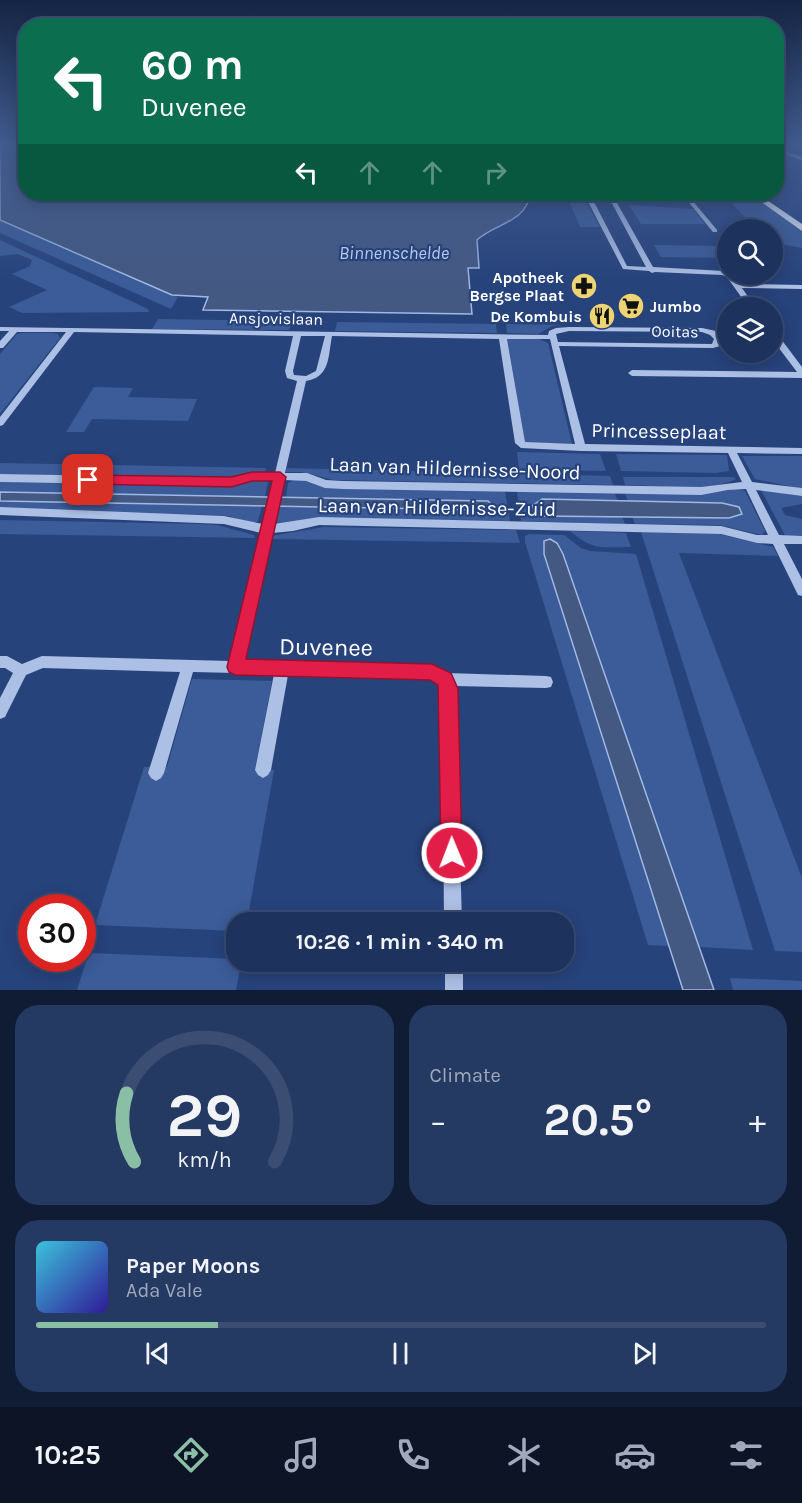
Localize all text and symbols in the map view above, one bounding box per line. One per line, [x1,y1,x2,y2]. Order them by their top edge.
text: 60 m [141,40,244,90]
icon: left [42,42,120,120]
text: Duvenee [141,91,247,123]
icon: left [290,156,323,189]
icon: ahead [353,156,386,189]
icon: ahead [416,156,449,189]
icon: right [479,156,512,189]
map controls [717,219,783,363]
button: search [717,219,783,285]
water label: Binnenschelde [339,242,449,264]
place label: Apotheek Bergse Plaat [470,268,565,305]
pharmacy icon: Apotheek Bergse Plaat [569,271,599,301]
supermarket icon: Jumbo [616,291,646,321]
place label: Jumbo [650,297,701,316]
button: layers [717,297,783,363]
restaurant icon: De Kombuis [587,301,617,331]
place label: De Kombuis [490,307,582,326]
street label: Ansjovislaan [229,308,323,329]
street label: Ooitas [651,322,699,341]
street label: Princesseplaat [591,419,727,444]
street label: Laan van Hildernisse-Noord [329,453,581,484]
pin [62,454,113,505]
icon: arrive [71,463,104,496]
street label: Laan van Hildernisse-Zuid [318,494,556,521]
street label: Duvenee [279,632,373,662]
position arrow [420,821,484,885]
speed limit sign: 30 [18,894,96,972]
text: 10:26 · 1 min · 340 m [296,929,504,955]
text: Climate [430,1064,501,1087]
text: 29 [166,1079,242,1152]
text: 20.5° [543,1094,652,1146]
text: − [430,1102,447,1140]
text: + [749,1102,766,1140]
text: km/h [177,1147,231,1172]
text: Paper Moons [126,1253,260,1279]
text: Ada Vale [126,1279,203,1302]
icon: previous [141,1337,174,1370]
icon: pause [384,1337,417,1370]
icon: next [628,1337,661,1370]
icon: directions [170,1434,212,1476]
icon: music [281,1434,323,1476]
icon: phone [392,1434,434,1476]
icon: climate [503,1434,545,1476]
icon: car [614,1434,656,1476]
icon: filters [725,1434,767,1476]
text: 10:25 [35,1439,101,1471]

